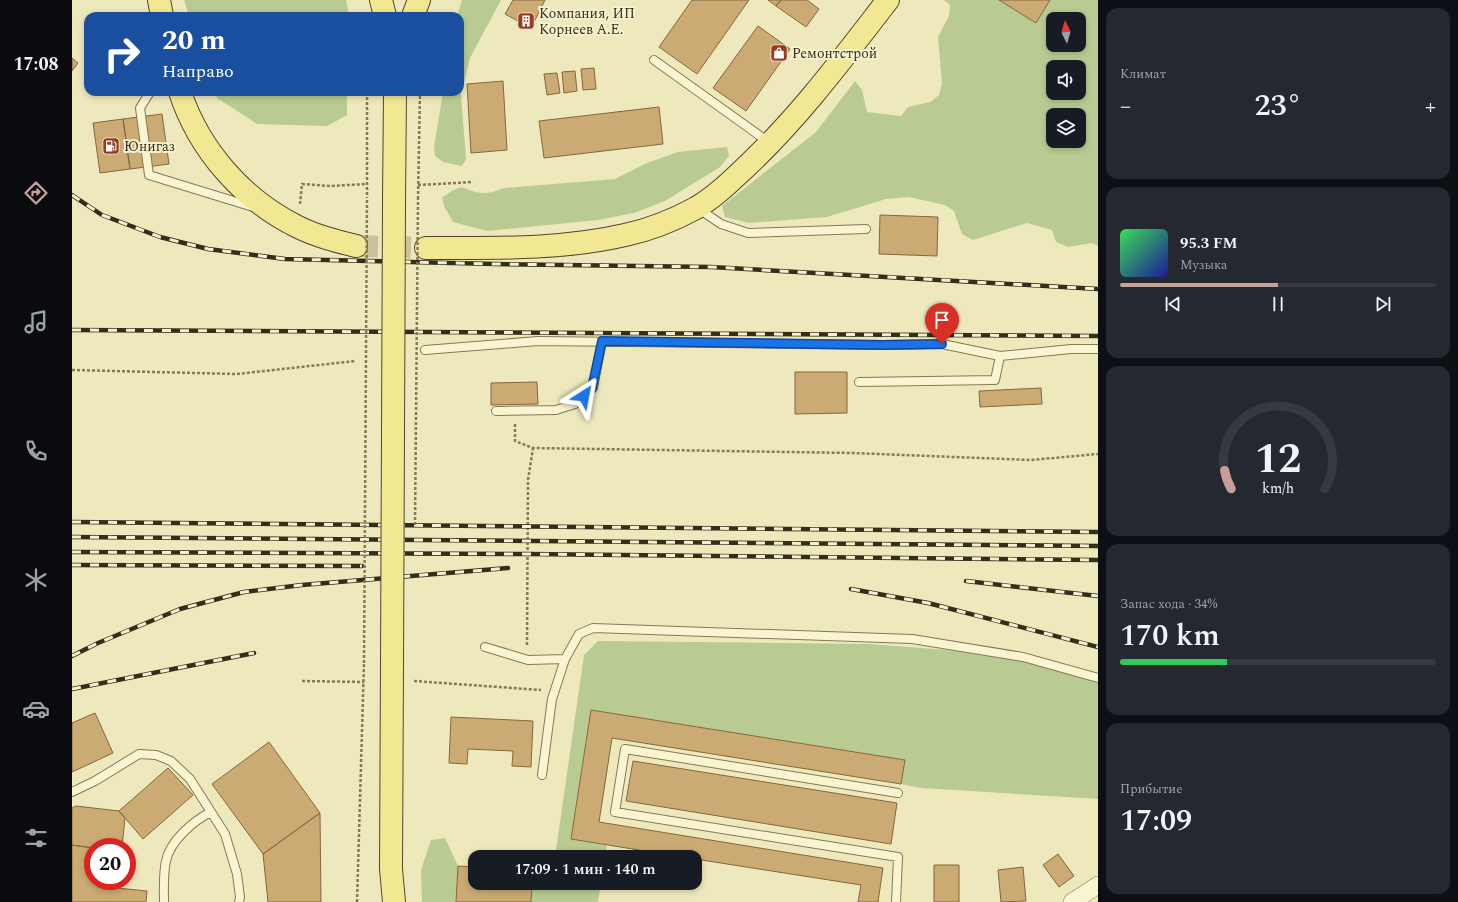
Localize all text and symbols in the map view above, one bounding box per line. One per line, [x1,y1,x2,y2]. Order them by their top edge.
place label: Компания, ИП Корнеев А.Е. [539,3,635,40]
building icon: Компания, ИП Корнеев А.Е. [516,11,536,31]
north arrow [1046,12,1086,52]
map controls [1046,12,1086,148]
text: 20 m [162,19,226,62]
icon: right [96,28,148,80]
shop icon: Ремонтстрой [769,43,789,63]
place label: Ремонтстрой [792,43,877,64]
text: 17:08 [13,51,59,78]
text: Направо [162,58,234,85]
button: sound [1046,60,1086,100]
text: Климат [1120,64,1166,84]
text: 23° [1254,83,1302,129]
text: − [1120,90,1131,123]
text: + [1425,90,1436,123]
button: layers [1046,108,1086,148]
fuel station icon: Юнигаз [101,136,121,156]
place label: Юнигаз [124,136,175,157]
icon: directions [22,179,50,207]
text: 95.3 FM [1180,232,1237,255]
text: Музыка [1180,255,1227,275]
icon: previous [1162,293,1184,315]
icon: pause [1267,293,1289,315]
icon: next [1372,293,1394,315]
pin [925,303,959,344]
icon: music [22,308,50,336]
icon: arrive [931,309,953,331]
position arrow [563,375,605,417]
text: 12 [1255,428,1301,491]
icon: phone [22,437,50,465]
text: km/h [1262,478,1294,500]
icon: climate [22,566,50,594]
text: Запас хода · 34% [1120,594,1217,614]
text: 170 km [1120,613,1220,659]
icon: car [22,695,50,723]
text: Прибытие [1120,779,1182,799]
text: 17:09 [1120,798,1192,844]
icon: filters [22,824,50,852]
speed limit sign: 20 [84,838,136,890]
text: 17:09 · 1 мин · 140 m [515,858,655,881]

